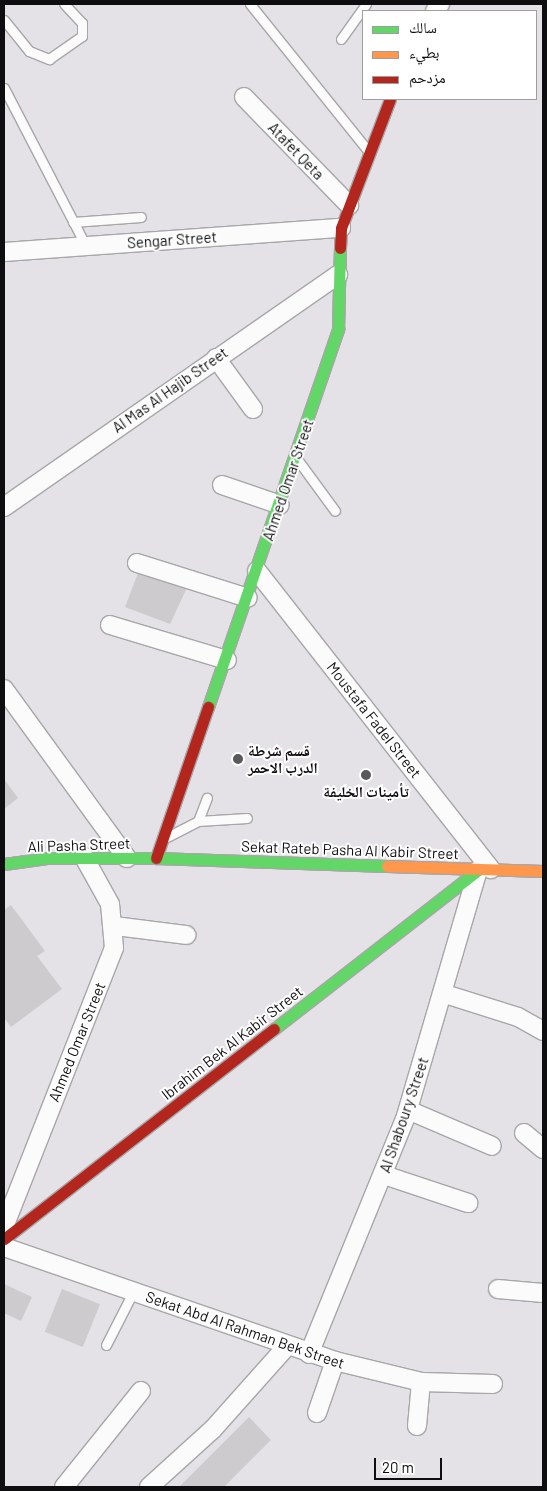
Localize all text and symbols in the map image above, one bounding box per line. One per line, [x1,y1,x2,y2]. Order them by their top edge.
legend [362,10,537,100]
text: سالك [409,18,437,36]
text: بطيء [409,43,439,61]
text: مزدحم [409,68,446,86]
street label: Atafet Qeta [264,119,328,183]
street label: Sengar Street [127,228,217,252]
street label: Al Mas Al Hajib Street [109,343,231,437]
street label: Ahmed Omar Street [259,417,317,543]
street label: Moustafa Fadel Street [323,658,425,782]
place label: قسم شرطة الدرب الاحمر [248,741,318,776]
marker: قسم شرطة الدرب الاحمر [232,753,244,765]
marker: تأمينات الخليفة [360,769,372,781]
place label: تأمينات الخليفة [323,783,409,801]
street label: Ali Pasha Street [27,834,131,856]
street label: Sekat Rateb Pasha Al Kabir Street [241,837,459,863]
street label: Ahmed Omar Street [45,980,109,1104]
street label: Ibrahim Bek Al Kabir Street [158,982,306,1104]
street label: Al Shaboury Street [376,1055,432,1175]
street label: Sekat Abd Al Rahman Bek Street [143,1287,347,1373]
scale bar [377,1448,444,1480]
text: 20 m [382,1458,414,1476]

